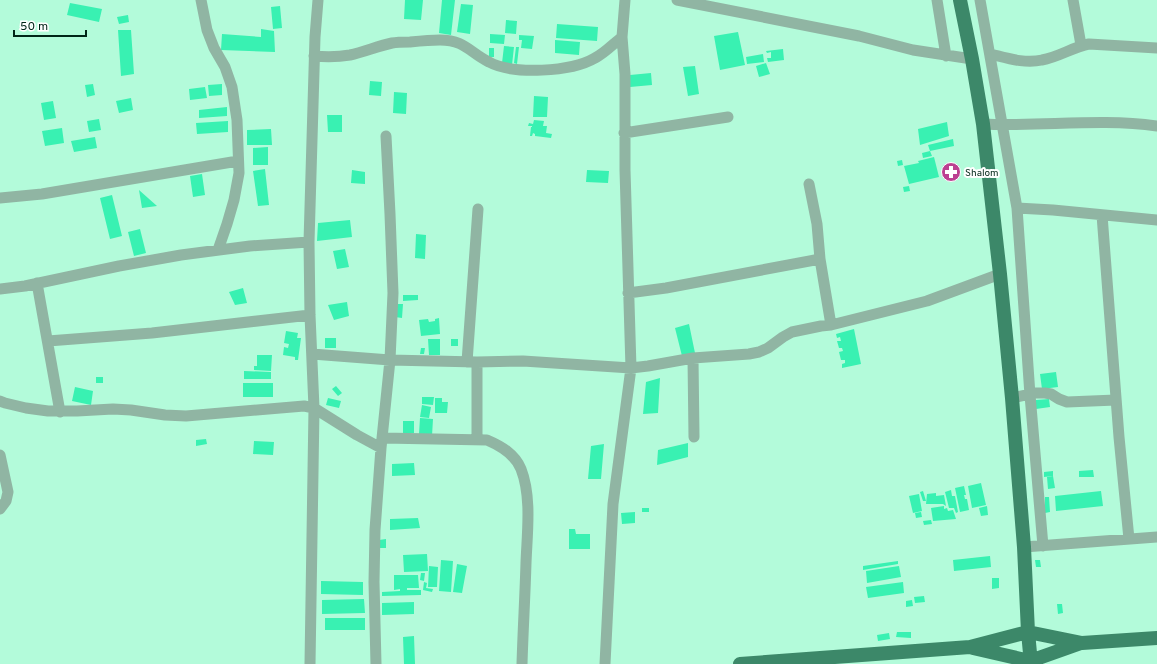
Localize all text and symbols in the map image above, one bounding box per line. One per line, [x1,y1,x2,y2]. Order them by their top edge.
scale bar [14,12,86,38]
text: 50 m [20,19,48,35]
pharmacy icon: Shalom [940,161,962,183]
place label: Shalom [965,167,999,180]

